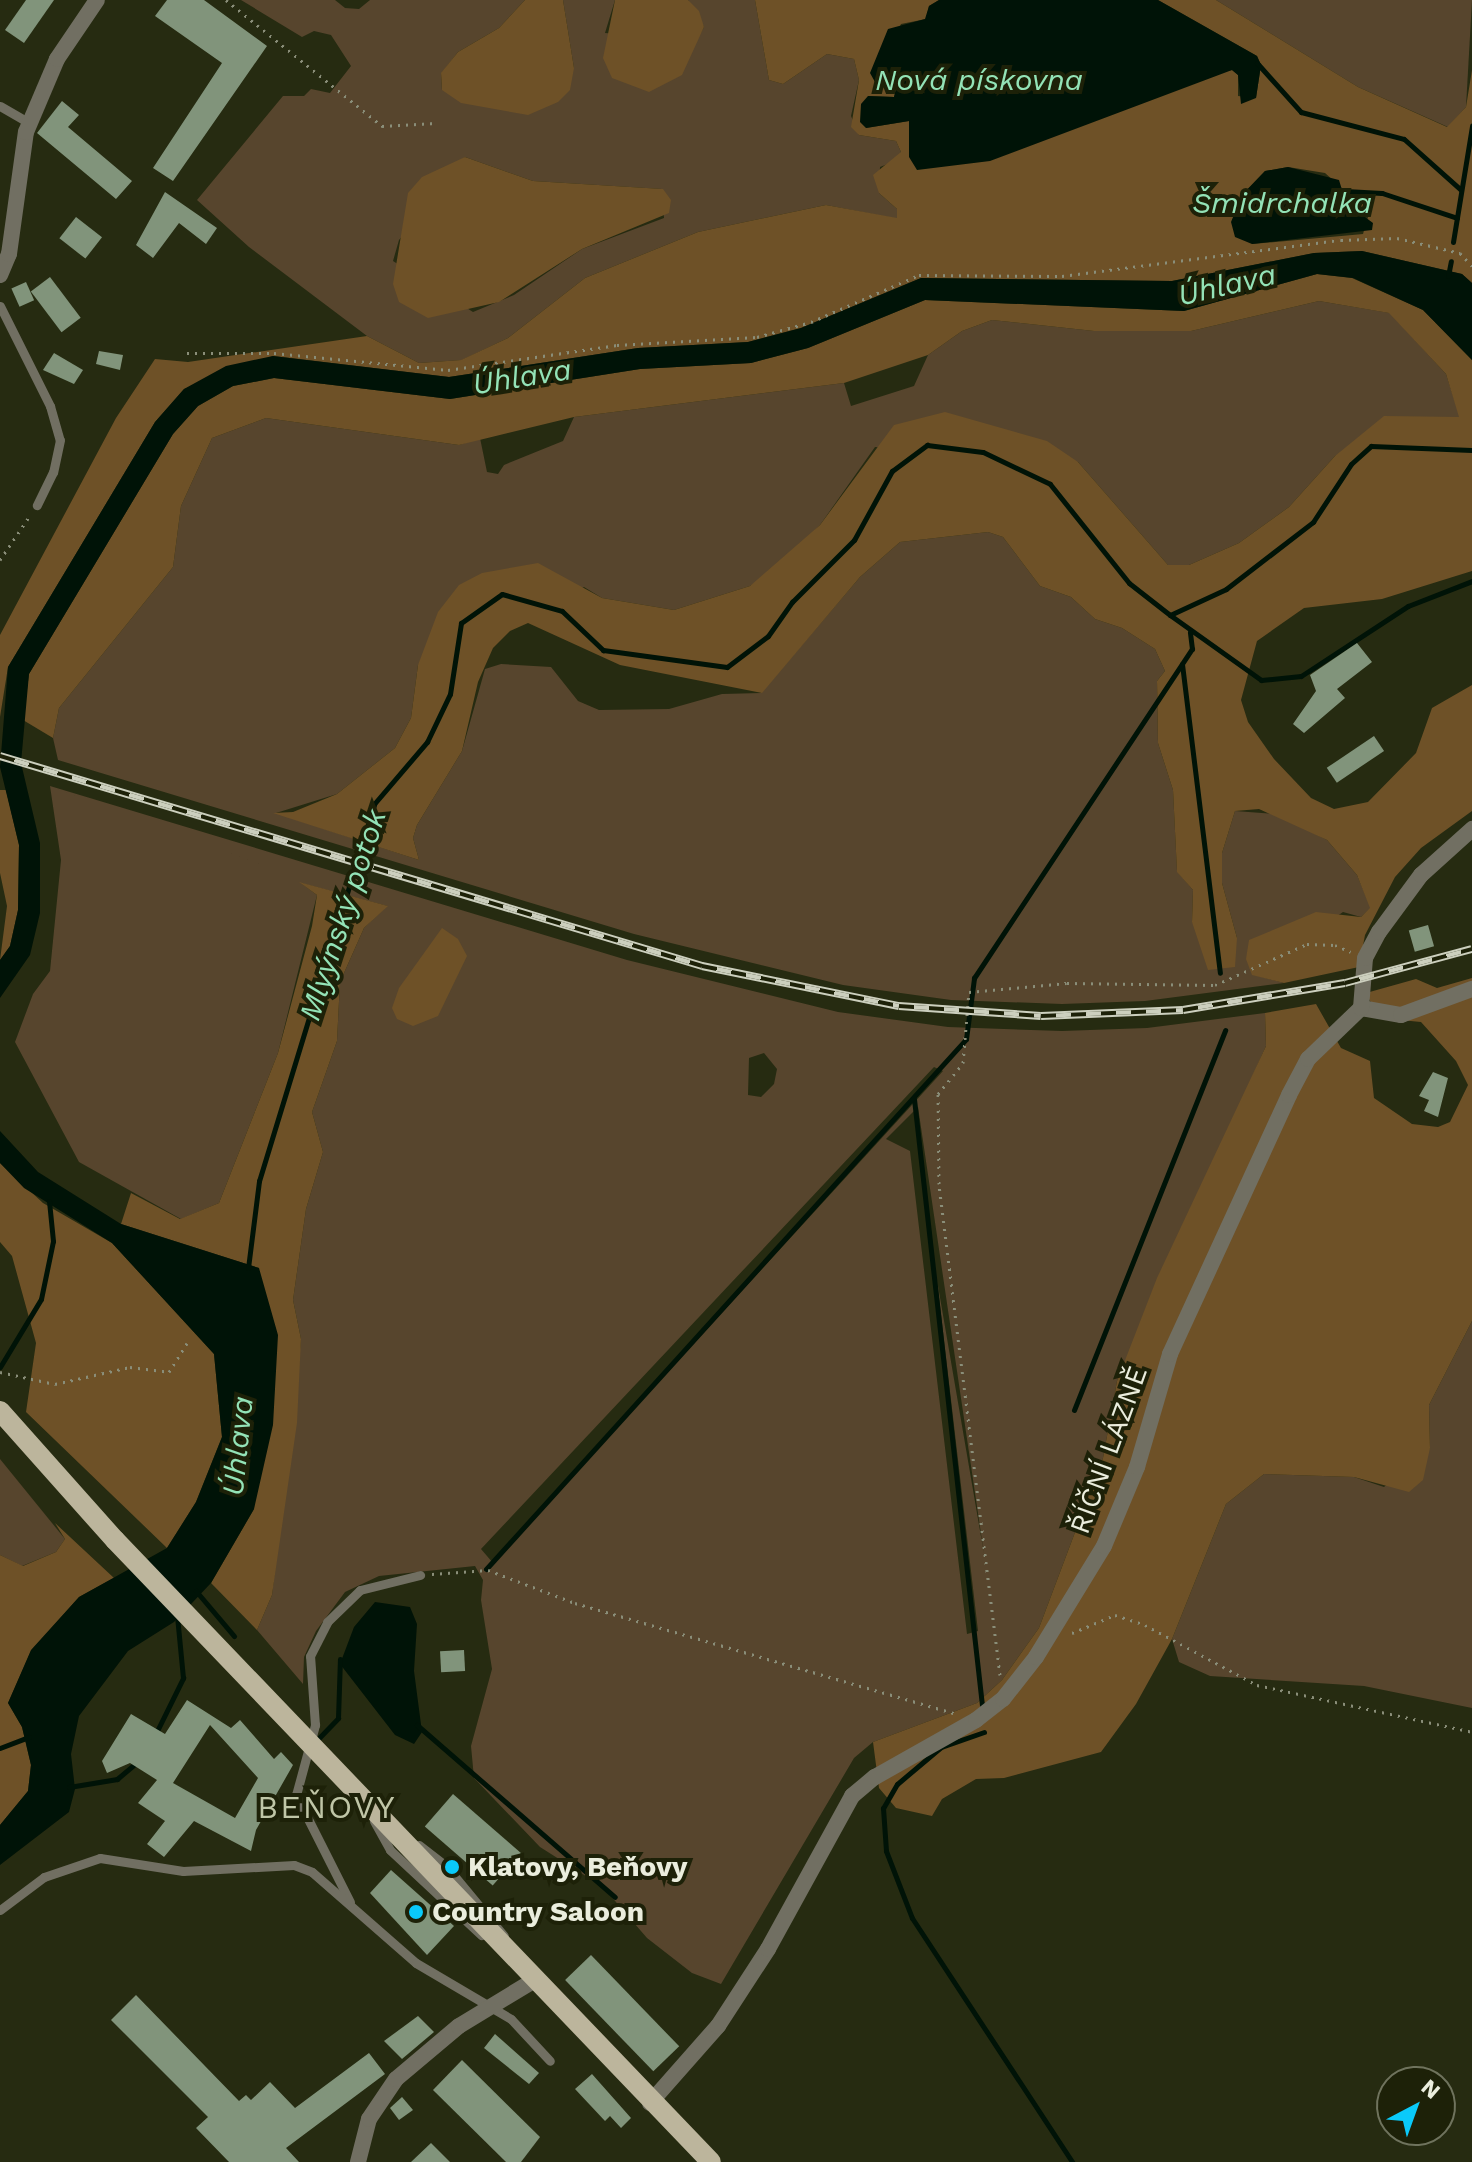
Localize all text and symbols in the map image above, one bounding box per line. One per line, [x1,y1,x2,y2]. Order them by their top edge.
water label: Nová pískovna [875,62,1083,98]
water label: Šmidrchalka [1192,185,1372,221]
water label: Úhlava [1174,256,1280,314]
water label: Úhlava [470,351,574,403]
water label: Mlyýnský potok [292,805,394,1025]
street label: ŘÍČNÍ LÁZNĚ [1063,1362,1155,1538]
water label: Úhlava [215,1395,261,1497]
district label: BEŇOVY [257,1788,397,1826]
place label: Klatovy, Beňovy [468,1850,688,1884]
marker: Klatovy, Beňovy [443,1858,461,1876]
place label: Country Saloon [432,1895,645,1929]
marker: Country Saloon [407,1903,425,1921]
north arrow [1376,2066,1456,2146]
text: N [1416,2074,1445,2104]

